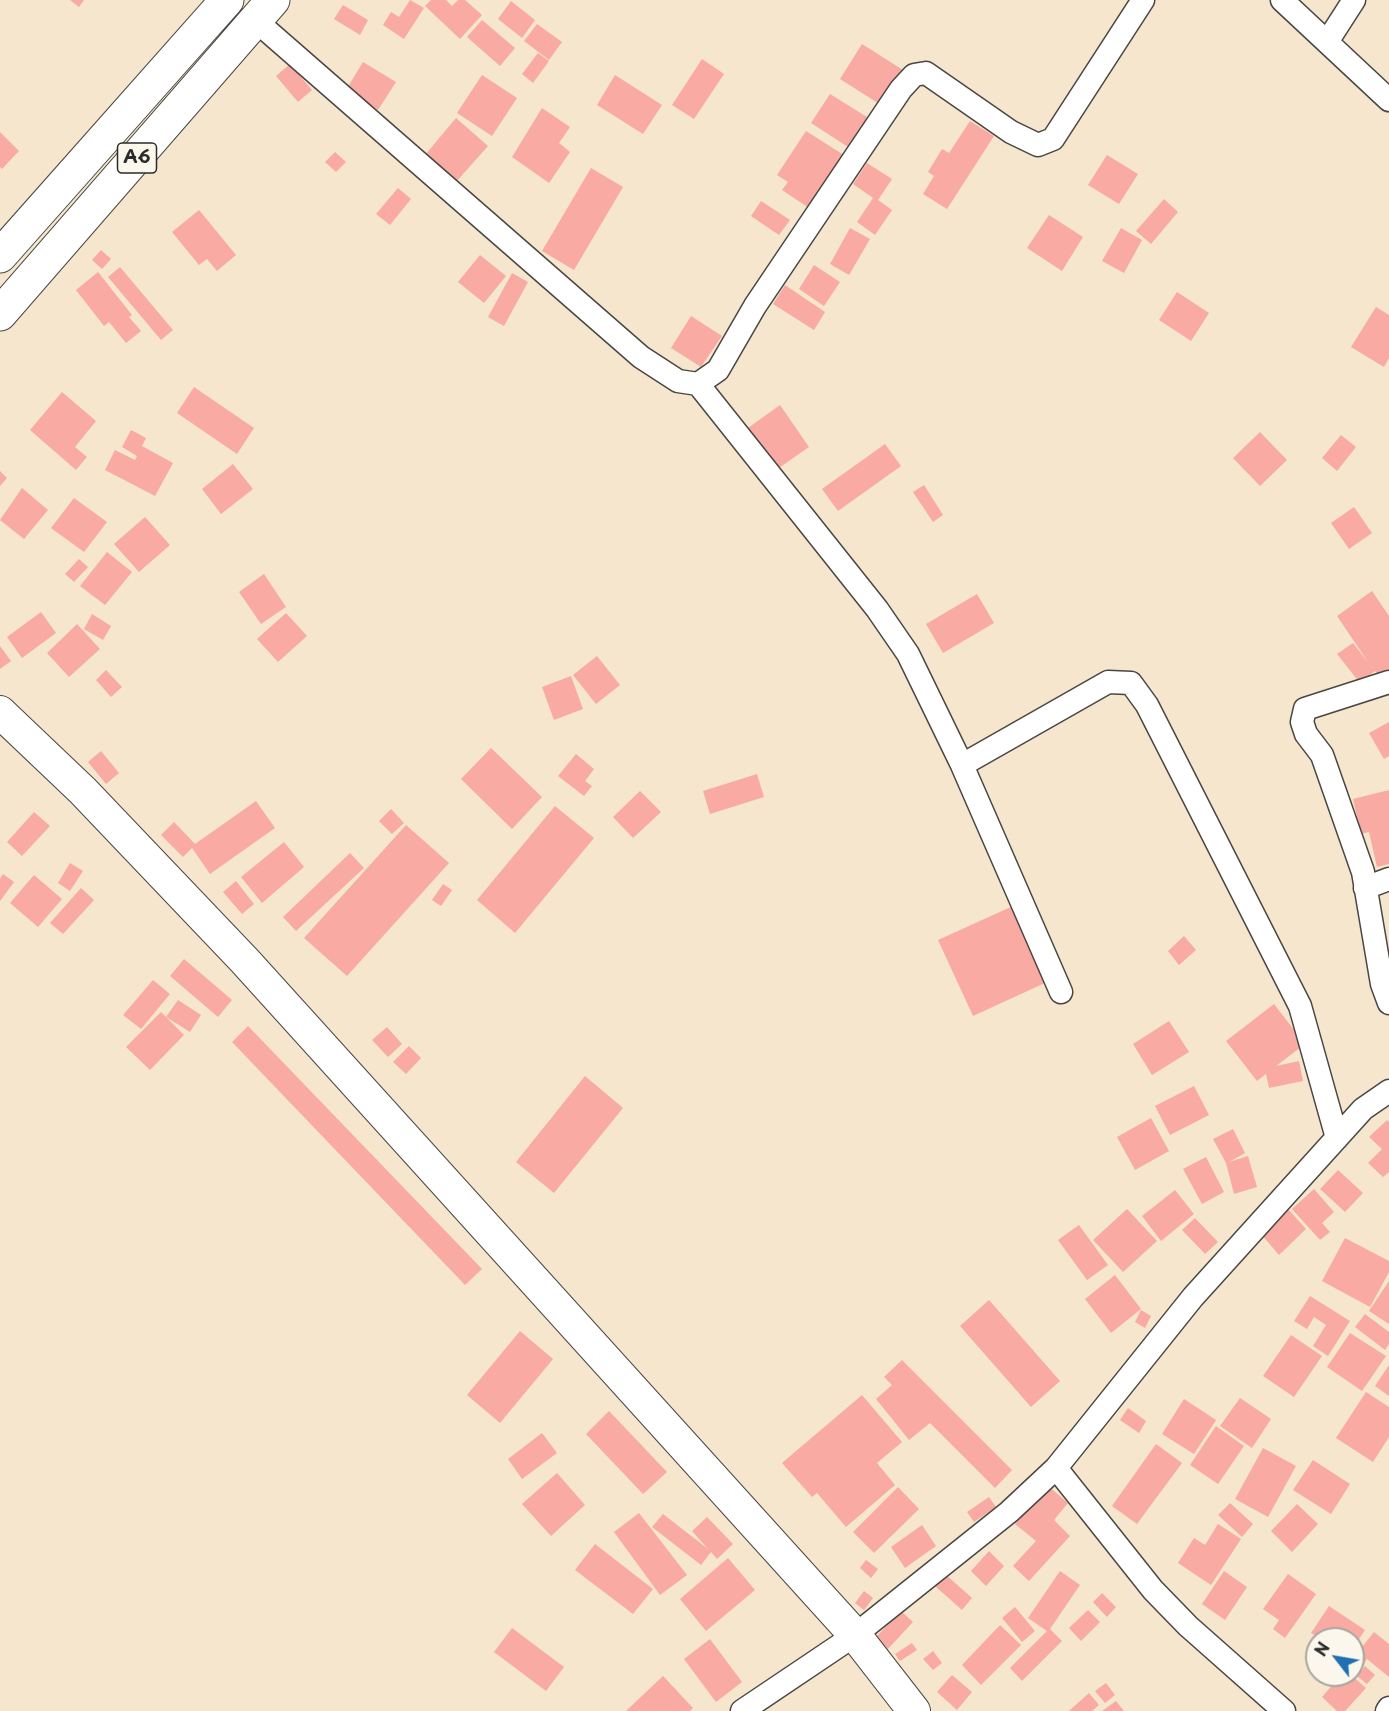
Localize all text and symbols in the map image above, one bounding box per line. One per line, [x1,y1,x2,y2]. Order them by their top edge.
road number: A6 [118,143,156,173]
north arrow [1305,1627,1365,1687]
text: N [1308,1637,1335,1660]

